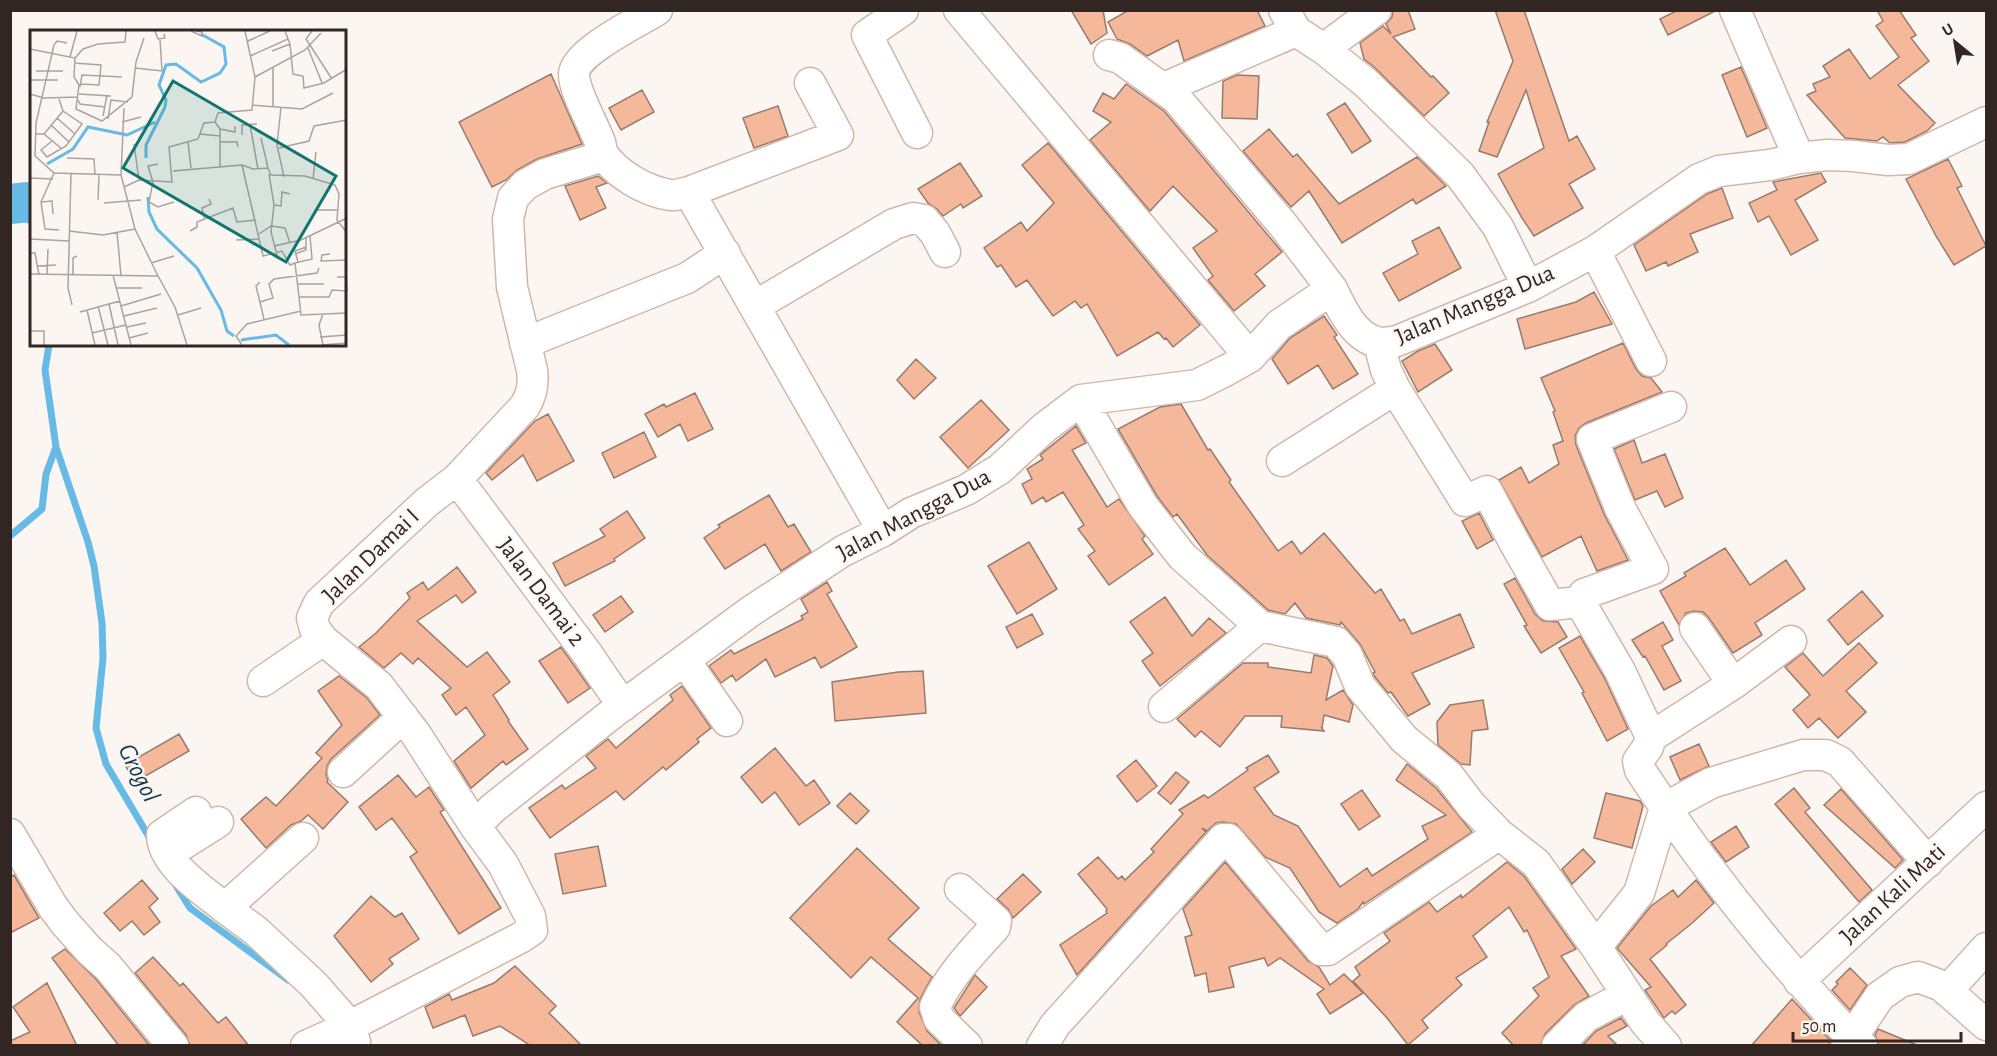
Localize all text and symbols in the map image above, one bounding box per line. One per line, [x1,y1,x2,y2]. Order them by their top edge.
north arrow [1925,12,1985,72]
text: U [1940,20,1956,39]
inset map [30,30,346,346]
street label: Jalan Mangga Dua [1392,261,1558,349]
street label: Jalan Mangga Dua [833,464,995,566]
street label: Jalan Damai I [318,504,424,608]
street label: Jalan Damai 2 [493,533,589,651]
water label: Grogol [113,739,165,807]
street label: Jalan Kali Mati [1836,839,1950,949]
scale bar [1793,1005,1961,1043]
text: 50 m [1802,1018,1836,1036]

